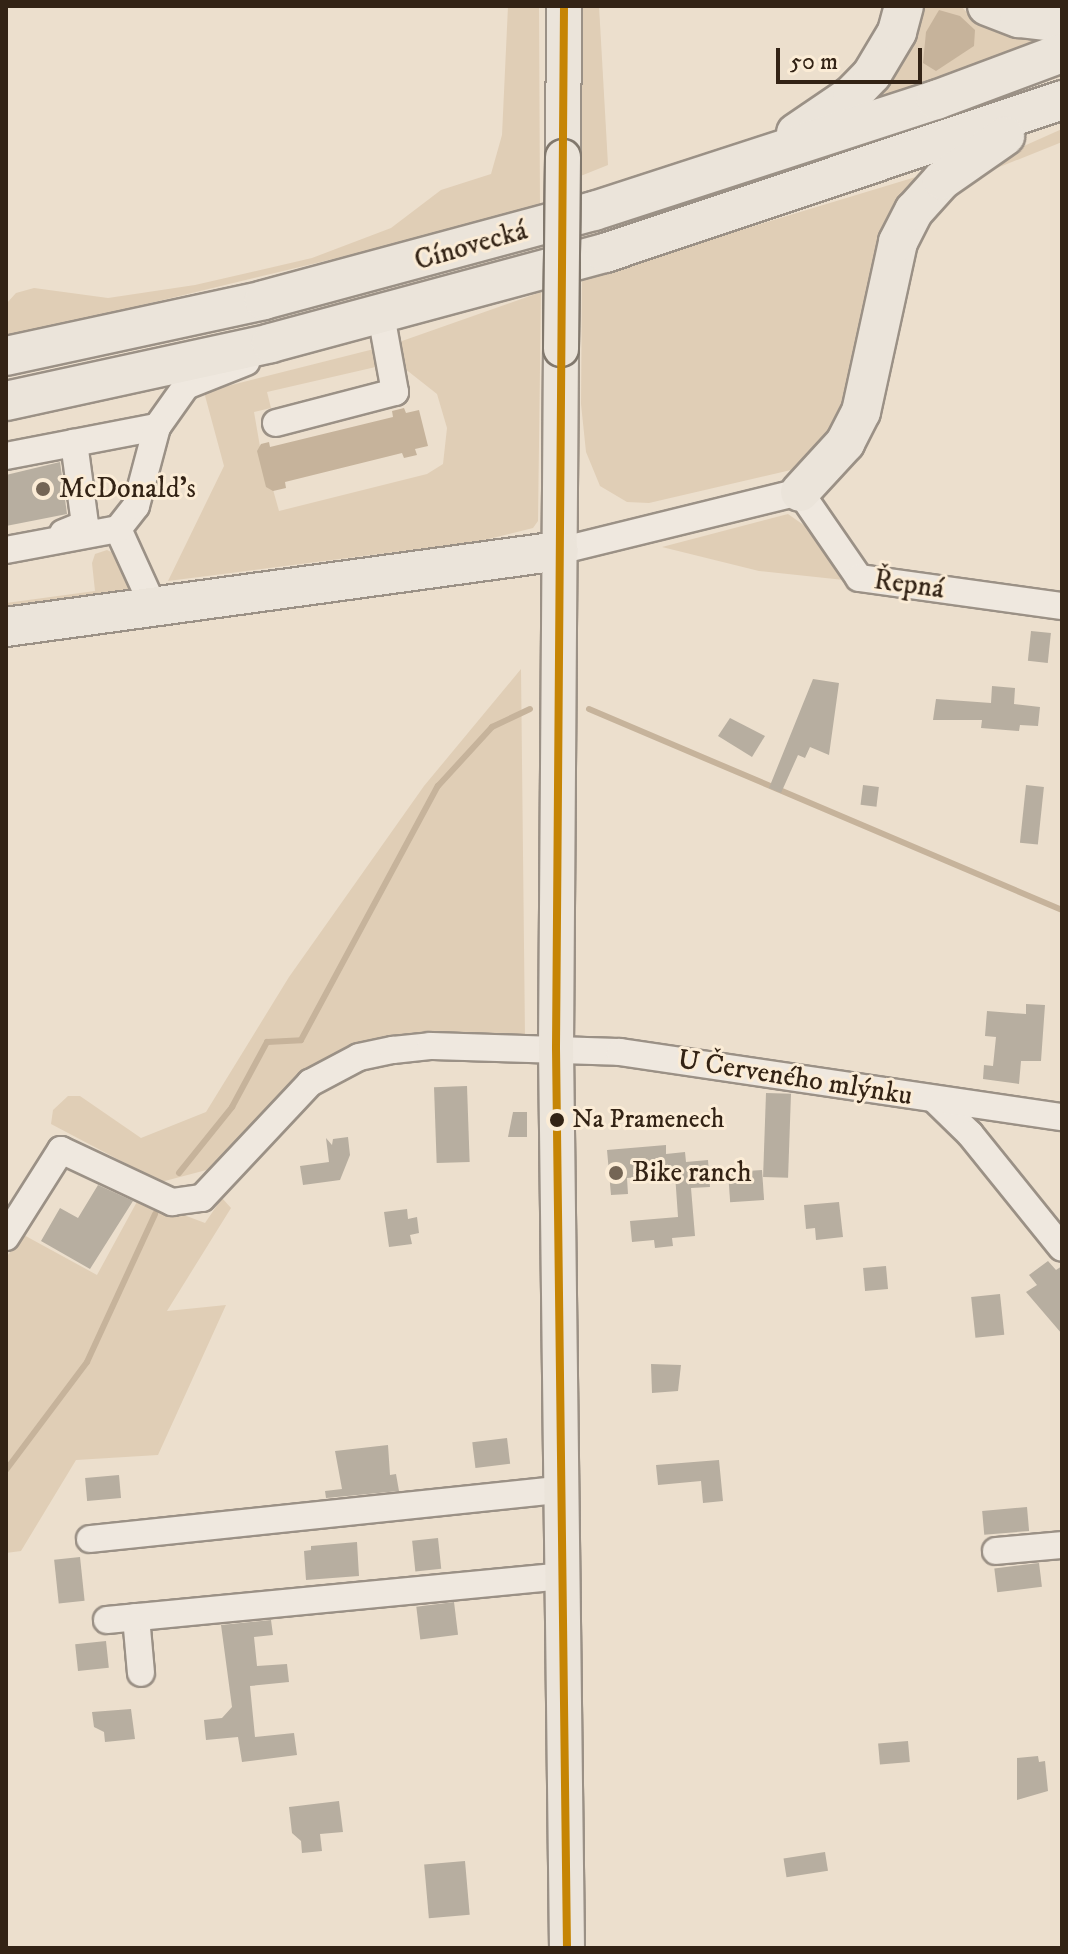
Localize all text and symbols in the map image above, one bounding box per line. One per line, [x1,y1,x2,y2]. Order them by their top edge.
scale bar [780,32,926,82]
text: 50 m [790,47,838,77]
street label: Cínovecká [411,214,531,278]
place label: McDonald's [59,472,196,506]
marker: McDonald's [34,480,52,498]
street label: Řepná [872,563,946,607]
street label: U Červeného mlýnku [675,1043,915,1113]
place label: Na Pramenech [572,1104,724,1136]
marker: Na Pramenech [549,1112,565,1128]
place label: Bike ranch [632,1156,752,1190]
marker: Bike ranch [607,1164,625,1182]

